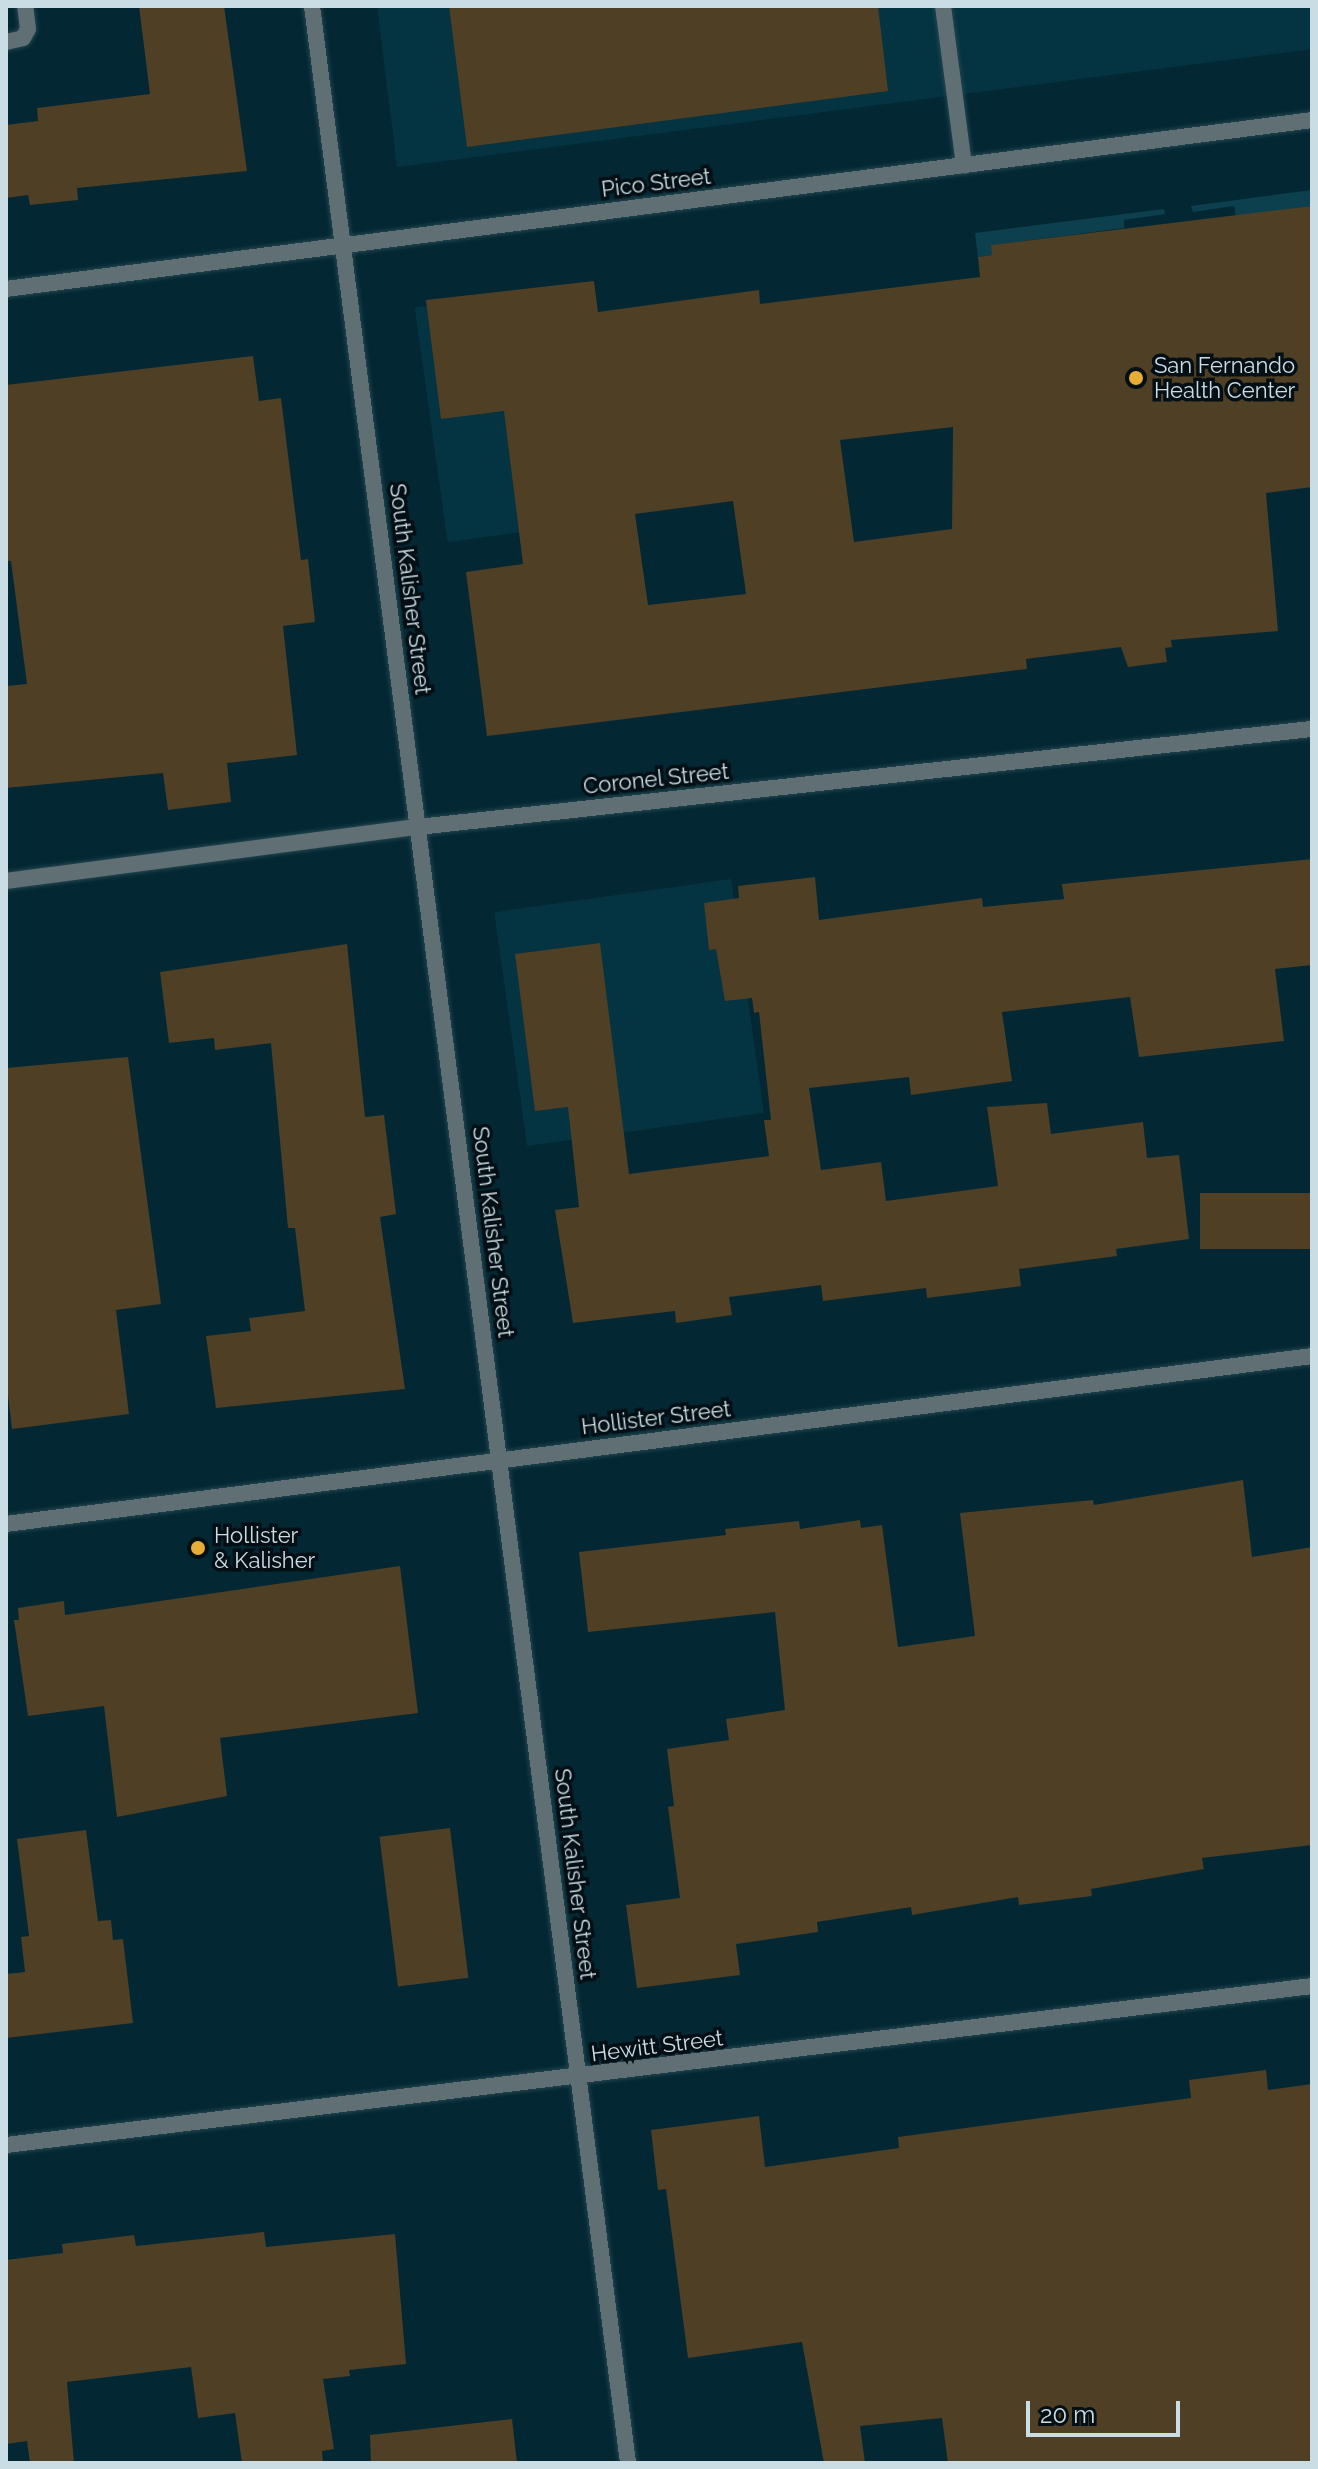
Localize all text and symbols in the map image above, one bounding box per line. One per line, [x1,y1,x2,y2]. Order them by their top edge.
street label: Pico Street [600,163,712,203]
place label: San Fernando Health Center [1154,352,1295,404]
marker: San Fernando Health Center [1125,367,1147,389]
street label: South Kalisher Street [384,482,436,696]
street label: Coronel Street [582,758,730,800]
street label: South Kalisher Street [467,1125,519,1339]
street label: Hollister Street [579,1396,733,1440]
place label: Hollister & Kalisher [214,1522,315,1574]
marker: Hollister & Kalisher [189,1539,207,1557]
street label: South Kalisher Street [549,1767,601,1981]
street label: Hewitt Street [590,2025,724,2067]
scale bar [1030,2385,1184,2435]
text: 20 m [1040,2400,1095,2429]

